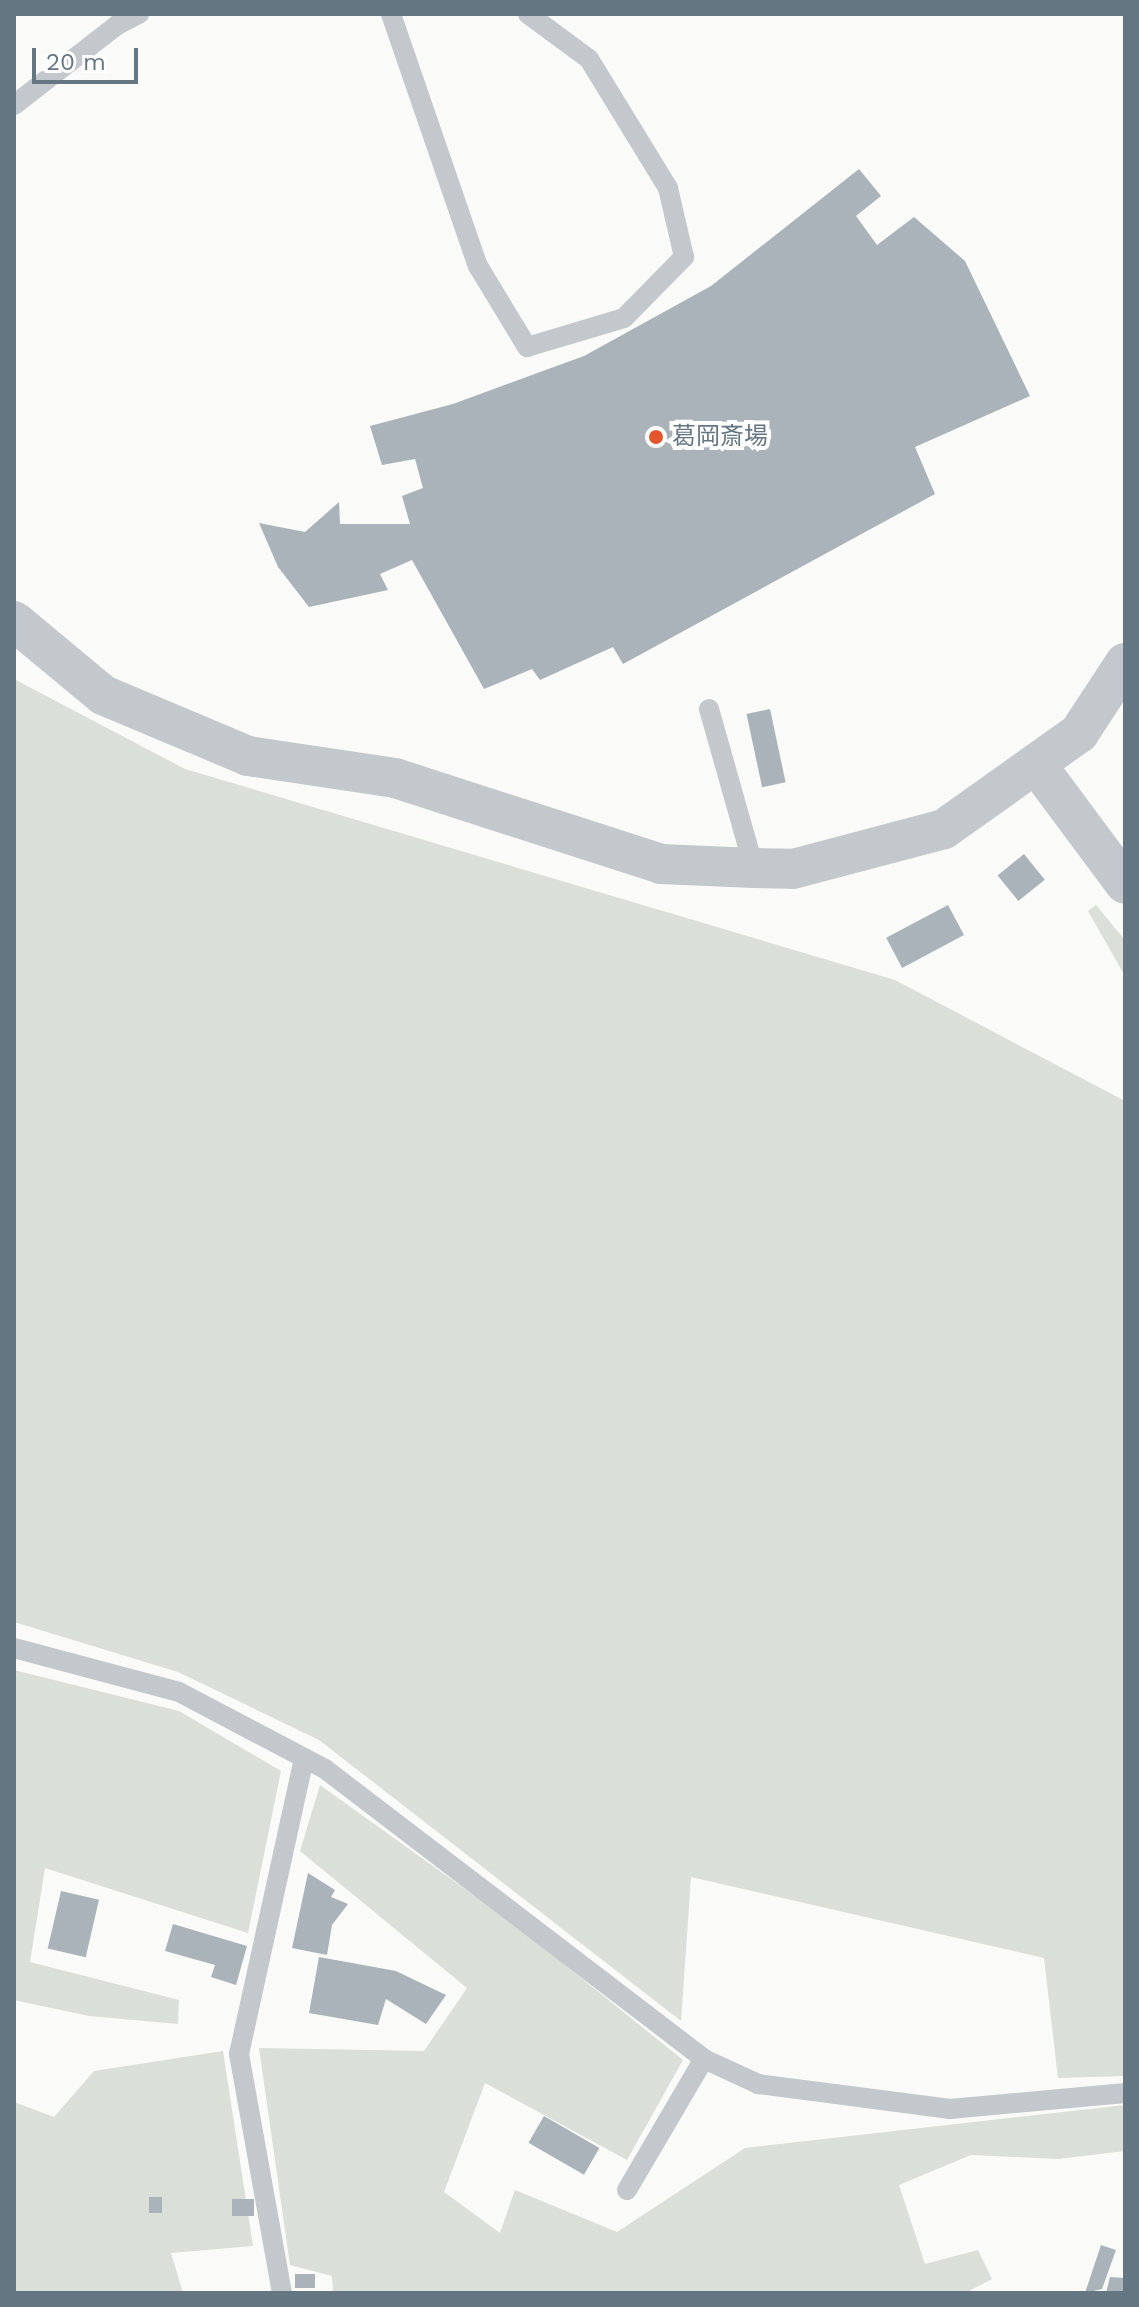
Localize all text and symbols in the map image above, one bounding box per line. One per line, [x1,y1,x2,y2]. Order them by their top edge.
scale bar [36,32,142,82]
text: 20 m [46,48,106,76]
place label: 葛岡斎場 [672,423,768,451]
marker: 葛岡斎場 [647,428,665,446]

